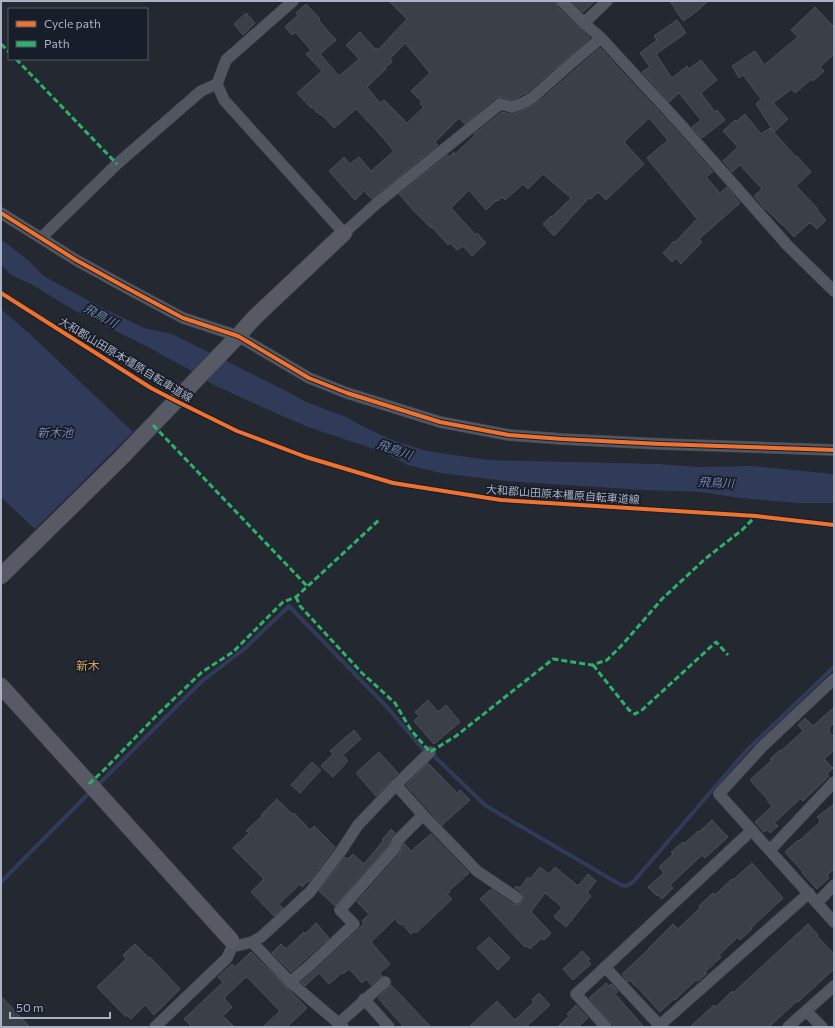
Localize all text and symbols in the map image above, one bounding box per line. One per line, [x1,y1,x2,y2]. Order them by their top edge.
legend [8,8,148,60]
text: Cycle path [44,16,101,30]
text: Path [44,36,70,50]
water label: 飛鳥川 [82,300,122,331]
street label: 大和郡山田原本橿原自転車道線 [57,314,195,404]
water label: 新木池 [37,425,74,439]
water label: 飛鳥川 [376,437,416,462]
water label: 飛鳥川 [698,474,736,490]
street label: 大和郡山田原本橿原自転車道線 [486,482,640,506]
district label: 新木 [76,658,100,672]
scale bar [10,994,110,1020]
text: 50 m [16,1000,44,1014]

